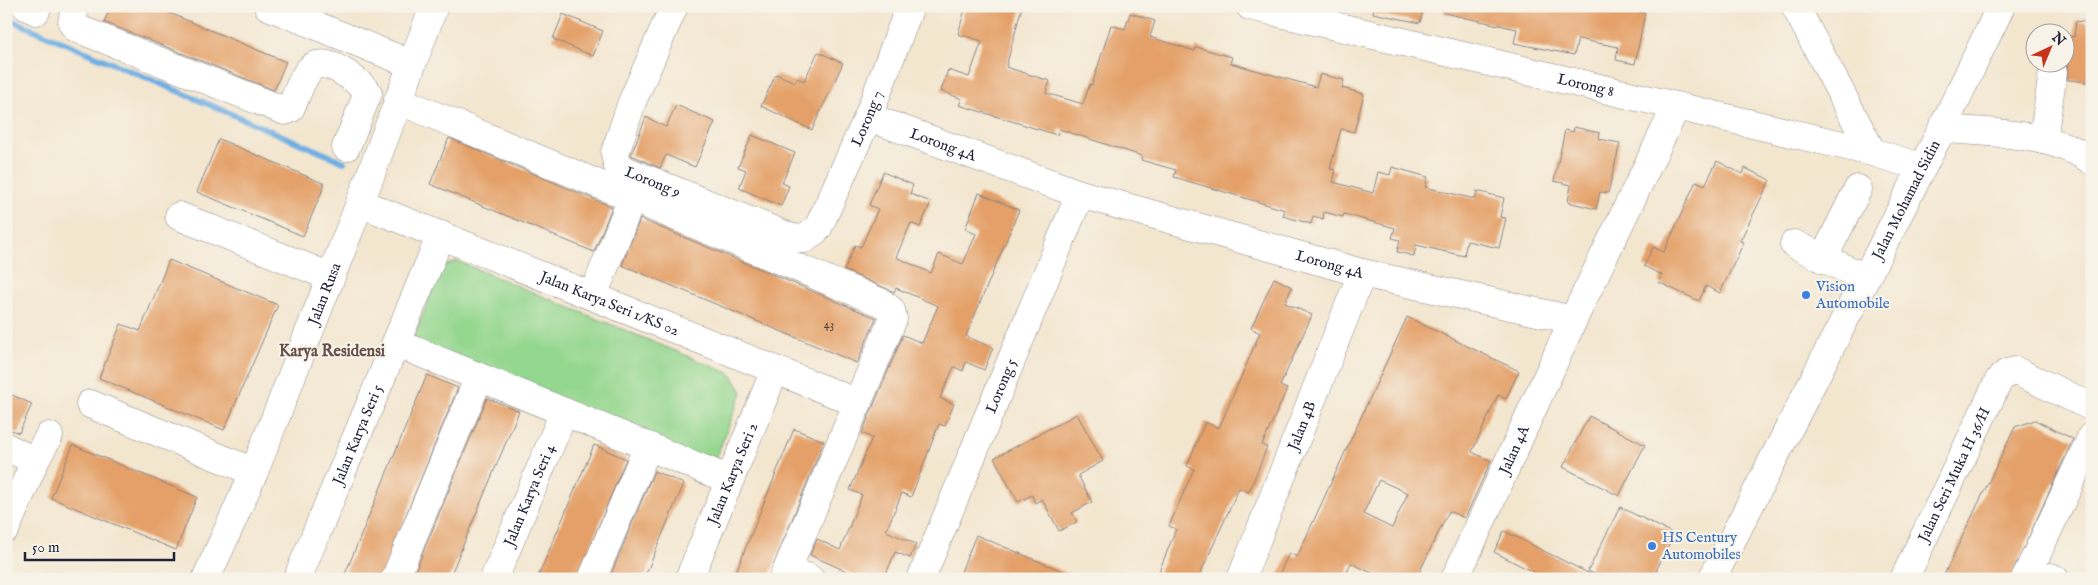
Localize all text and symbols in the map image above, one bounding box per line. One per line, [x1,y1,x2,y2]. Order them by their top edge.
north arrow [2026,22,2076,72]
text: N [2047,28,2069,50]
street label: Lorong 8 [1556,69,1616,101]
street label: Lorong 7 [846,88,887,149]
street label: Lorong 4A [907,124,980,165]
street label: Jalan Mohamad Sidin [1867,137,1944,264]
street label: Lorong 9 [622,162,684,201]
street label: Lorong 4A [1294,245,1367,283]
street label: Jalan Rusa [303,259,345,329]
street label: Jalan Karya Seri 1/KS 02 [535,266,682,340]
place label: Vision Automobile [1815,277,1890,313]
marker: Vision Automobile [1800,289,1812,301]
house number: 43 [824,317,834,332]
district label: Karya Residensi [279,342,386,362]
street label: Lorong 5 [981,355,1021,416]
street label: Jalan Karya Seri 5 [327,381,387,489]
street label: Jalan 4B [1283,398,1320,455]
street label: Jalan Seri Muka H 36/H [1913,404,1994,547]
street label: Jalan Karya Seri 2 [702,420,762,529]
street label: Jalan 4A [1494,422,1534,479]
street label: Jalan Karya Seri 4 [499,441,559,551]
place label: HS Century Automobiles [1661,528,1741,564]
scale bar [25,530,174,562]
text: 50 m [32,538,60,557]
marker: HS Century Automobiles [1646,540,1658,552]

